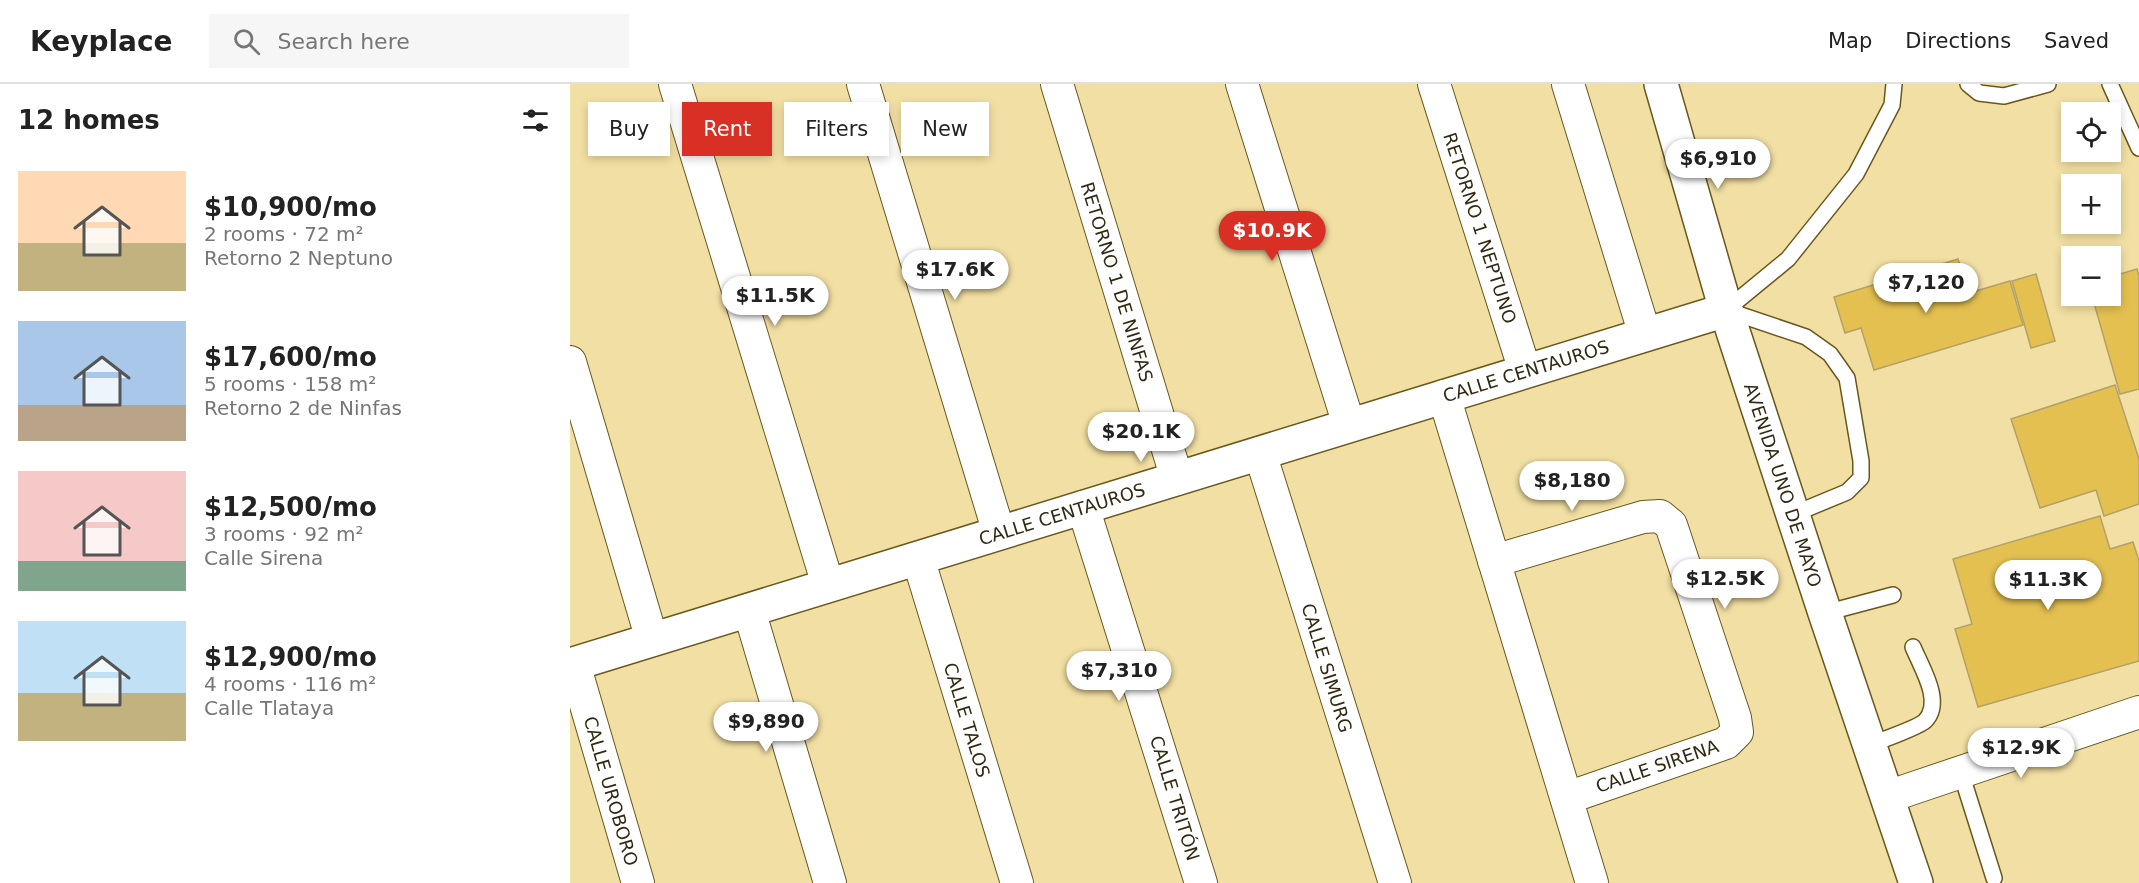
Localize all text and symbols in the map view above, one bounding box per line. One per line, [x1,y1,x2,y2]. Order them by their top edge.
search box [209,14,629,68]
text: Keyplace [30,25,173,58]
icon: search [230,25,263,58]
text: Search here [278,29,410,54]
text: Map [1828,29,1872,53]
text: Directions [1905,29,2011,53]
text: Saved [2044,29,2109,53]
chip: Buy [588,102,670,156]
chip: Rent [682,102,772,156]
chip: Filters [784,102,889,156]
chip: New [901,102,989,156]
map controls [2061,102,2121,306]
button: locate [2061,102,2121,162]
icon: filters [519,104,552,137]
text: 12 homes [18,105,160,135]
street label: RETORNO 1 NEPTUNO [1439,130,1521,326]
pin: $6,910 [1669,139,1767,190]
text: $6,910 [1679,146,1757,170]
button: + [2061,174,2121,234]
street label: RETORNO 1 DE NINFAS [1077,180,1157,384]
text: $10,900/mo [204,192,377,222]
icon: home [66,195,138,267]
pin: $10.9K [1223,211,1321,262]
text: $10.9K [1233,218,1311,242]
text: 2 rooms · 72 m² [204,222,364,246]
text: Retorno 2 Neptuno [204,246,393,270]
button: − [2061,246,2121,306]
pin: $17.6K [906,250,1004,301]
text: $17.6K [916,257,994,281]
pin: $7,120 [1877,263,1975,314]
text: $7,120 [1887,270,1965,294]
pin: $11.5K [726,276,824,327]
text: $11.5K [736,283,814,307]
street label: CALLE CENTAUROS [1440,336,1612,406]
text: $17,600/mo [204,342,377,372]
icon: home [66,345,138,417]
text: 5 rooms · 158 m² [204,372,376,396]
street label: AVENIDA UNO DE MAYO [1740,380,1826,590]
text: Retorno 2 de Ninfas [204,396,402,420]
pin: $20.1K [1092,412,1190,463]
text: $20.1K [1102,419,1180,443]
pin: $8,180 [1523,461,1621,512]
text: $8,180 [1533,468,1611,492]
street label: CALLE CENTAUROS [976,479,1148,549]
text: $12,500/mo [204,492,377,522]
icon: home [66,495,138,567]
text: 3 rooms · 92 m² [204,522,364,546]
text: Calle Sirena [204,546,323,570]
pin: $12.5K [1676,559,1774,610]
pin: $11.3K [1999,560,2097,611]
text: $12.5K [1686,566,1764,590]
text: $11.3K [2009,567,2087,591]
street label: CALLE SIMURG [1297,601,1357,735]
text: $12,900/mo [204,642,377,672]
icon: home [66,645,138,717]
pin: $7,310 [1070,651,1168,702]
text: $7,310 [1080,658,1158,682]
street label: CALLE TALOS [940,660,994,780]
text: 4 rooms · 116 m² [204,672,376,696]
text: Calle Tlataya [204,696,334,720]
pin: $9,890 [717,702,815,753]
text: $9,890 [727,709,805,733]
street label: CALLE UROBORO [580,714,642,868]
pin: $12.9K [1972,728,2070,779]
street label: CALLE TRITÓN [1146,733,1204,863]
street label: CALLE SIRENA [1593,735,1722,797]
text: $12.9K [1982,735,2060,759]

